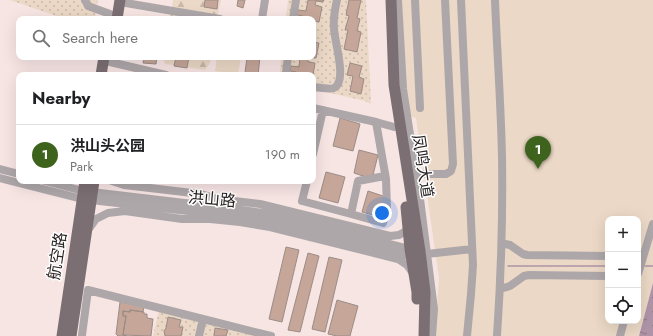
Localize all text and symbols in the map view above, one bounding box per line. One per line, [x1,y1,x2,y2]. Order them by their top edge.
search box [16,16,316,60]
icon: search [30,27,52,49]
text: Search here [62,27,138,49]
text: Nearby [32,86,90,110]
street label: 凤鸣大道 [407,133,439,199]
text: 洪山头公园 [70,135,145,157]
pin: 1 [525,136,551,169]
text: 1 [42,145,48,164]
text: 190 m [265,145,300,164]
text: Park [70,157,93,176]
street label: 洪山路 [187,185,237,213]
your location [372,203,392,223]
map controls [605,216,641,324]
button: + [605,216,641,252]
street label: 航空路 [42,230,72,282]
button: − [605,252,641,288]
button: locate [605,288,641,324]

